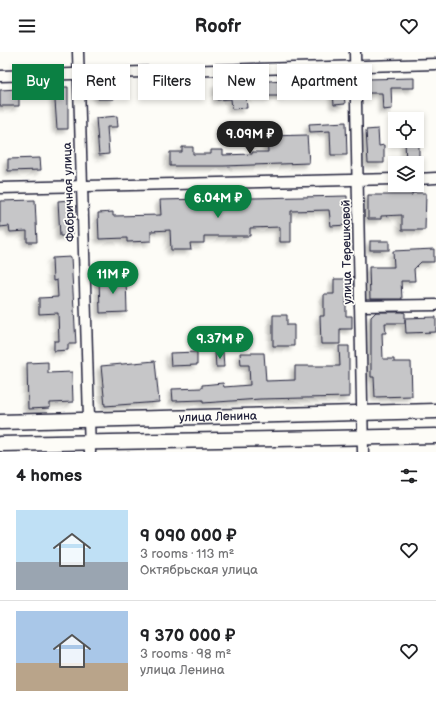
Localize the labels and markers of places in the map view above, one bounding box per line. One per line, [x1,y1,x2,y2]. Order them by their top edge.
pin: 9.09M ₽ [213,121,287,155]
pin: 6.04M ₽ [181,185,255,219]
pin: 11M ₽ [85,261,141,295]
pin: 9.37M ₽ [183,326,257,360]

